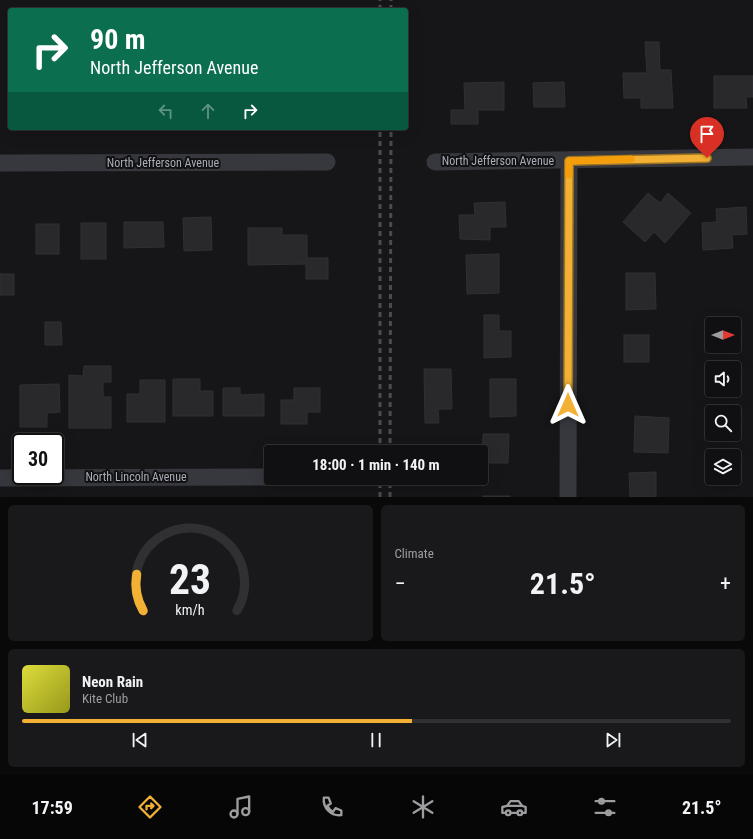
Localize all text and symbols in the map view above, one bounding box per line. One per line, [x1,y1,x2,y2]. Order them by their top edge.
text: 90 m [90,23,146,56]
icon: right [24,24,76,76]
text: North Jefferson Avenue [90,57,258,78]
icon: left [155,100,177,122]
icon: ahead [197,100,219,122]
icon: right [239,100,261,122]
pin [690,117,724,158]
icon: arrive [696,123,718,145]
street label: North Jefferson Avenue [442,154,555,168]
street label: North Jefferson Avenue [107,156,220,170]
north arrow [705,317,741,353]
map controls [705,317,741,485]
button: sound [705,361,741,397]
position arrow [547,384,589,426]
button: search [705,405,741,441]
speed limit sign: 30 [12,433,64,485]
button: layers [705,449,741,485]
text: 18:00 · 1 min · 140 m [312,456,440,474]
street label: North Lincoln Avenue [85,470,187,484]
text: Climate [395,546,434,561]
text: 23 [169,555,211,604]
text: 21.5° [530,566,596,601]
text: − [395,571,406,596]
text: + [720,571,731,596]
text: km/h [176,602,205,618]
text: Neon Rain [82,673,143,691]
text: Kite Club [82,691,128,706]
icon: previous [129,729,151,751]
icon: pause [365,729,387,751]
icon: next [602,729,624,751]
icon: directions [136,793,164,821]
icon: music [227,793,255,821]
icon: phone [318,793,346,821]
icon: climate [409,793,437,821]
icon: car [500,793,528,821]
icon: filters [591,793,619,821]
text: 17:59 [32,797,73,818]
text: 21.5° [682,797,721,818]

